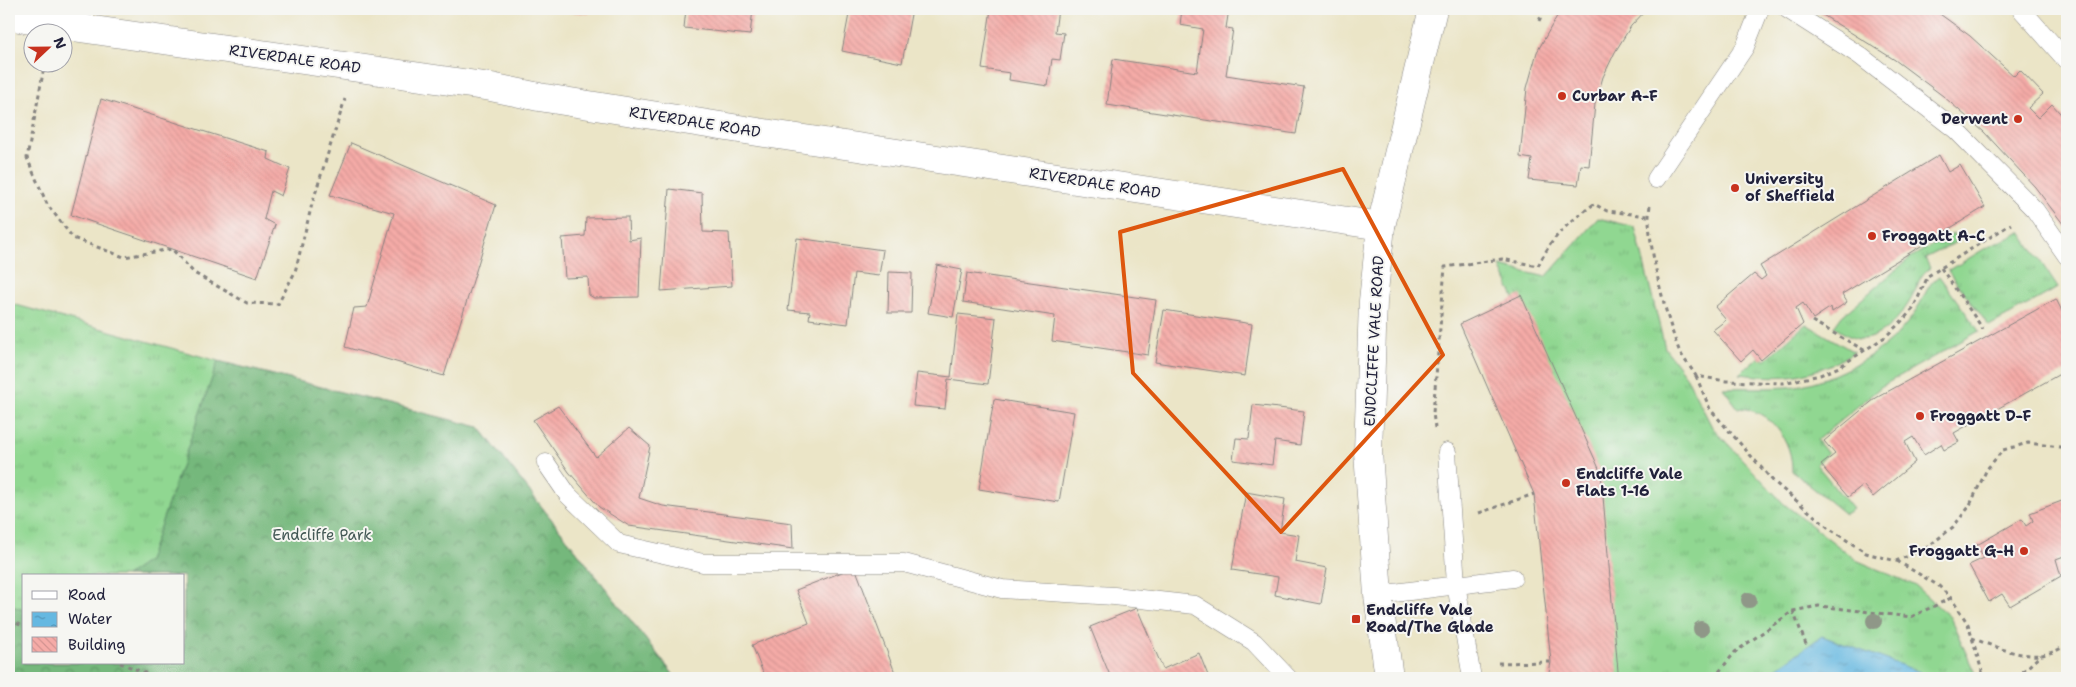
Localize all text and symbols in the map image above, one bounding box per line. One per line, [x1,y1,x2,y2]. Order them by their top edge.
north arrow [22,22,72,72]
text: N [50,35,70,52]
street label: RIVERDALE ROAD [228,40,362,78]
place label: Curbar A-F [1572,86,1658,106]
marker: Curbar A-F [1556,90,1568,102]
street label: RIVERDALE ROAD [628,102,762,142]
place label: Derwent [1941,109,2008,129]
marker: Derwent [2012,113,2024,125]
street label: RIVERDALE ROAD [1028,163,1162,203]
place label: University of Sheffield [1745,169,1835,206]
marker: University of Sheffield [1729,182,1741,194]
place label: Froggatt A-C [1882,226,1985,246]
marker: Froggatt A-C [1866,230,1878,242]
street label: ENDCLIFFE VALE ROAD [1360,255,1388,427]
place label: Froggatt D-F [1930,406,2031,426]
marker: Froggatt D-F [1914,410,1926,422]
place label: Endcliffe Vale Flats 1-16 [1576,464,1683,501]
marker: Endcliffe Vale Flats 1-16 [1560,477,1572,489]
park label: Endcliffe Park [272,525,372,545]
place label: Froggatt G-H [1909,541,2014,561]
marker: Froggatt G-H [2018,545,2030,557]
legend [22,574,185,664]
text: Road [68,585,106,605]
place label: Endcliffe Vale Road/The Glade [1366,600,1494,637]
text: Water [68,609,112,629]
marker: Endcliffe Vale Road/The Glade [1350,613,1362,625]
text: Building [68,635,125,655]

